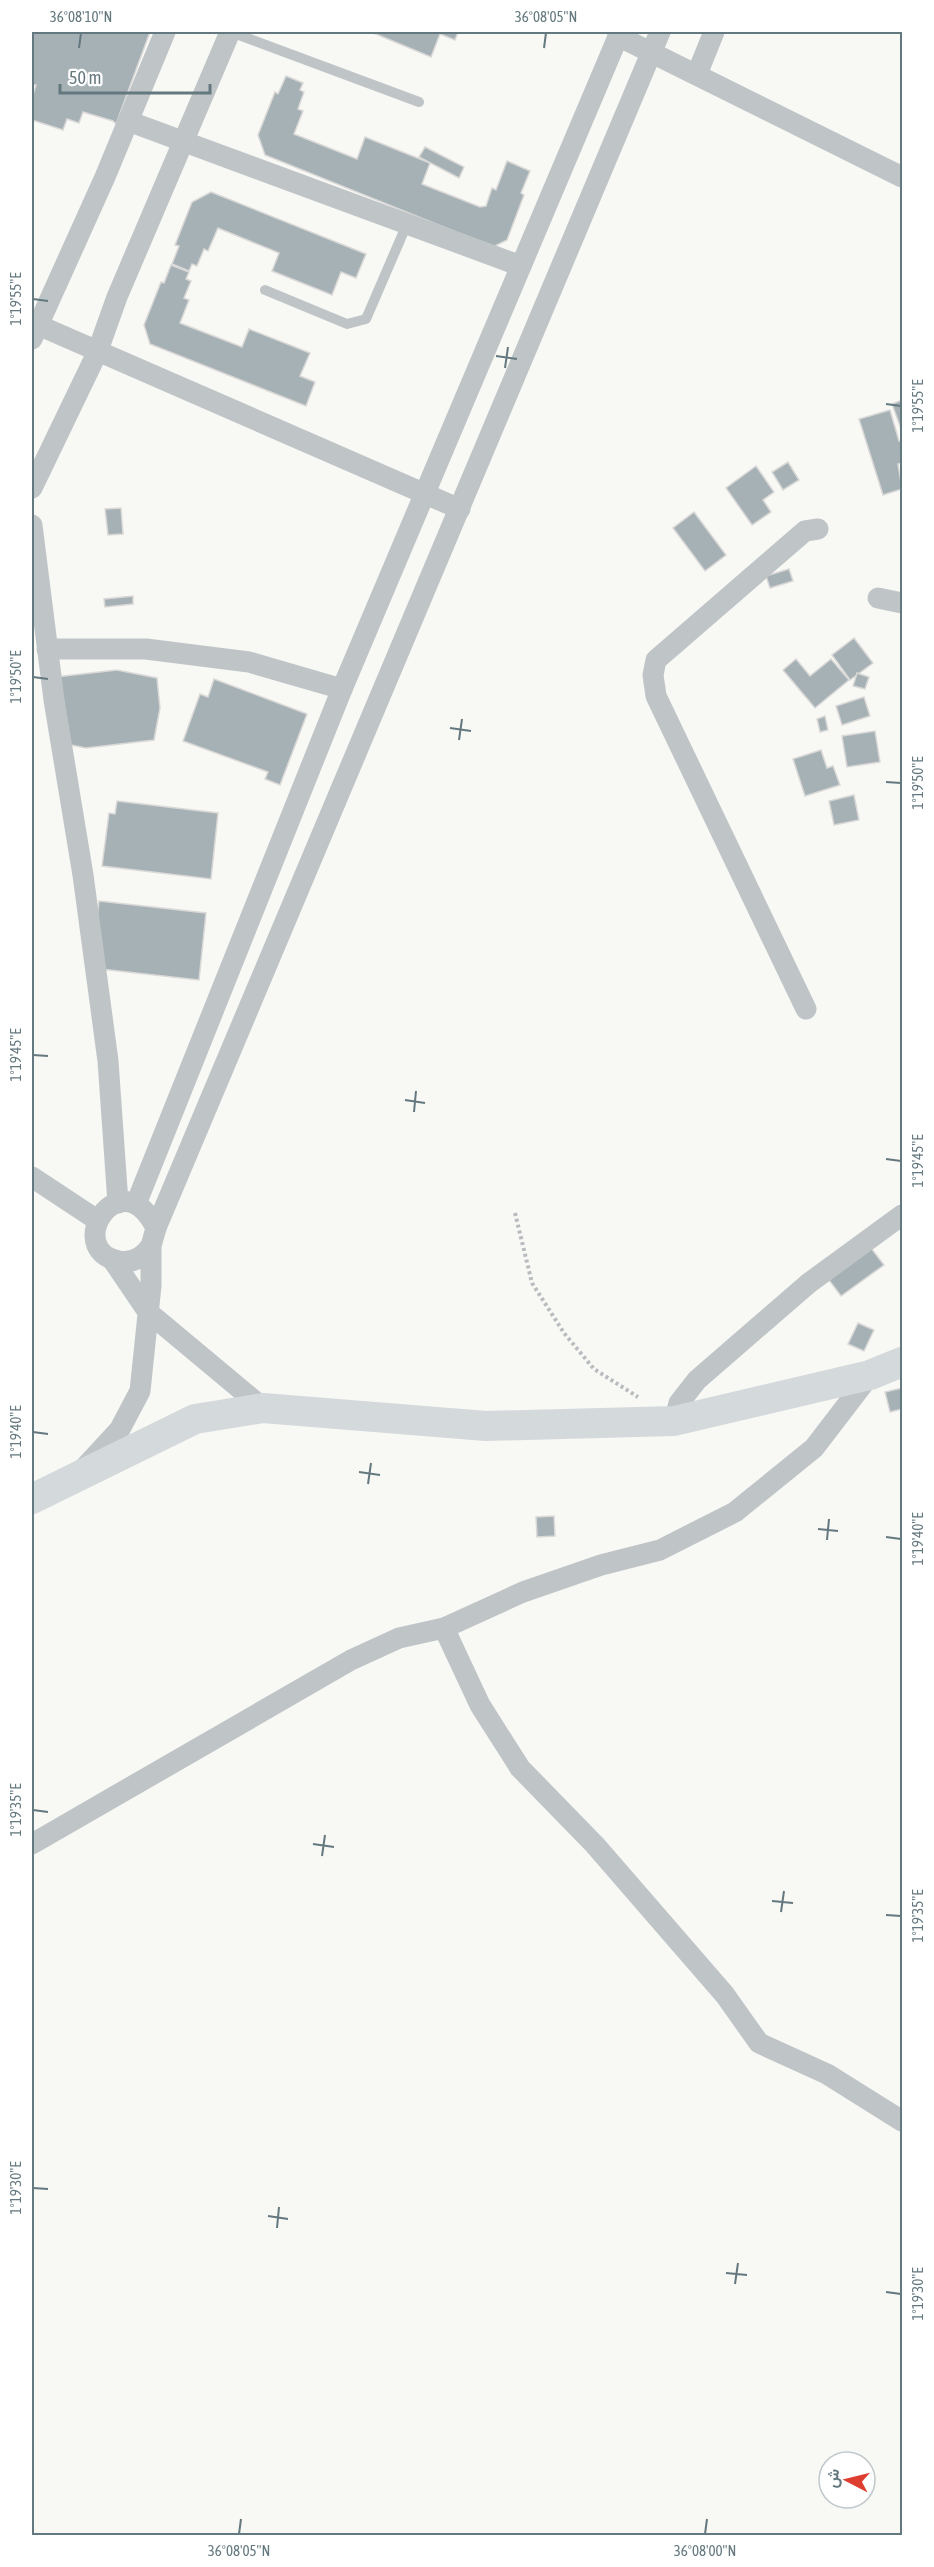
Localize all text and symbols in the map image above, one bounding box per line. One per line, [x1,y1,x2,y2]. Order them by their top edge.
text: 36°08'10"N [50,8,112,25]
text: 36°08'05"N [515,8,577,25]
scale bar [60,57,210,95]
text: 50 m [69,67,101,88]
text: 1°19'55"E [7,272,24,326]
text: 1°19'55"E [909,379,926,433]
text: 1°19'50"E [7,650,24,704]
text: 1°19'50"E [909,756,926,810]
text: 1°19'45"E [7,1028,24,1082]
text: 1°19'45"E [909,1134,926,1188]
text: 1°19'40"E [7,1405,24,1459]
text: 1°19'40"E [909,1512,926,1566]
text: 1°19'35"E [7,1783,24,1837]
text: 1°19'35"E [909,1889,926,1943]
text: 1°19'30"E [7,2161,24,2215]
text: 1°19'30"E [909,2267,926,2321]
north arrow [817,2450,877,2510]
text: ش [822,2468,843,2489]
text: 36°08'05"N [208,2542,270,2559]
text: 36°08'00"N [674,2542,736,2559]

